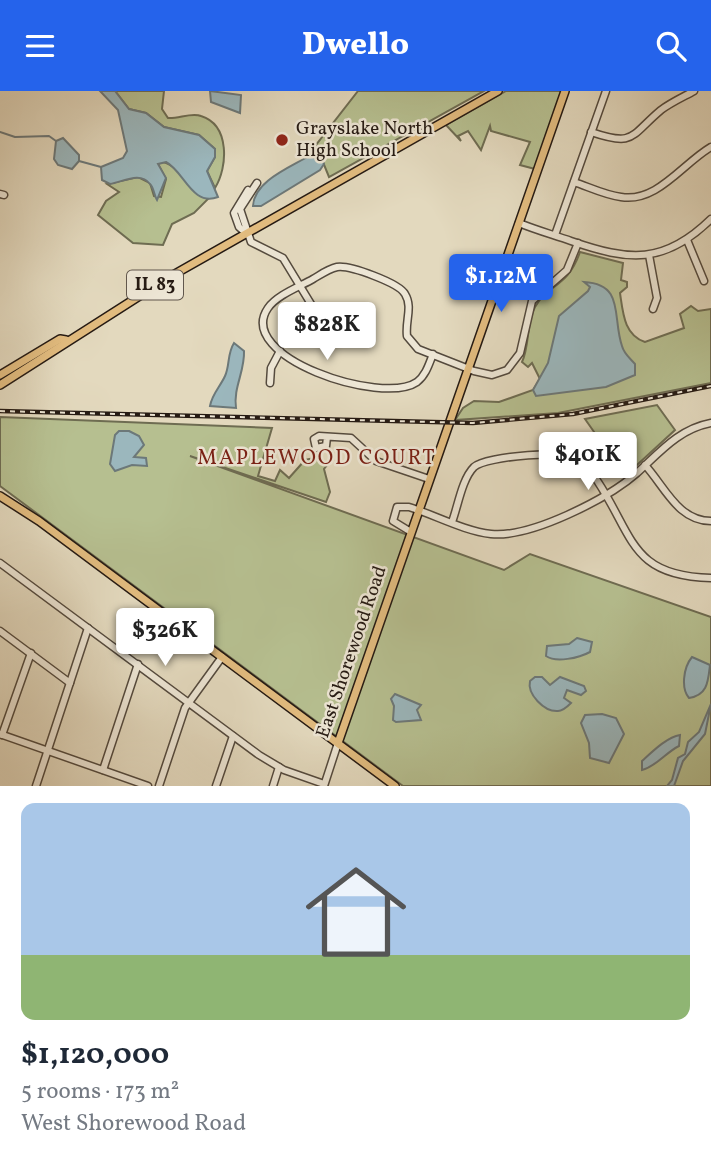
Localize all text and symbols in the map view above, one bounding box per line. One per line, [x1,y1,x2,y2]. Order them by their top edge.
text: Dwello [302,24,409,68]
icon: menu [21,27,59,65]
icon: search [652,27,690,65]
place label: Grayslake North High School [296,116,433,164]
marker: Grayslake North High School [274,132,290,148]
pin: $1.12M [444,255,558,314]
text: $1.12M [465,261,537,293]
road number: IL 83 [127,271,183,300]
pin: $828K [278,303,376,362]
text: $828K [294,309,360,341]
pin: $401K [539,433,637,492]
text: $401K [555,439,621,471]
district label: MAPLEWOOD COURT [197,444,437,473]
street label: East Shorewood Road [310,563,394,741]
pin: $326K [116,609,214,668]
text: $326K [132,615,198,647]
icon: home [293,849,419,975]
text: $1,120,000 [21,1034,169,1076]
text: 5 rooms · 173 m² [21,1076,179,1108]
text: West Shorewood Road [21,1108,246,1140]

